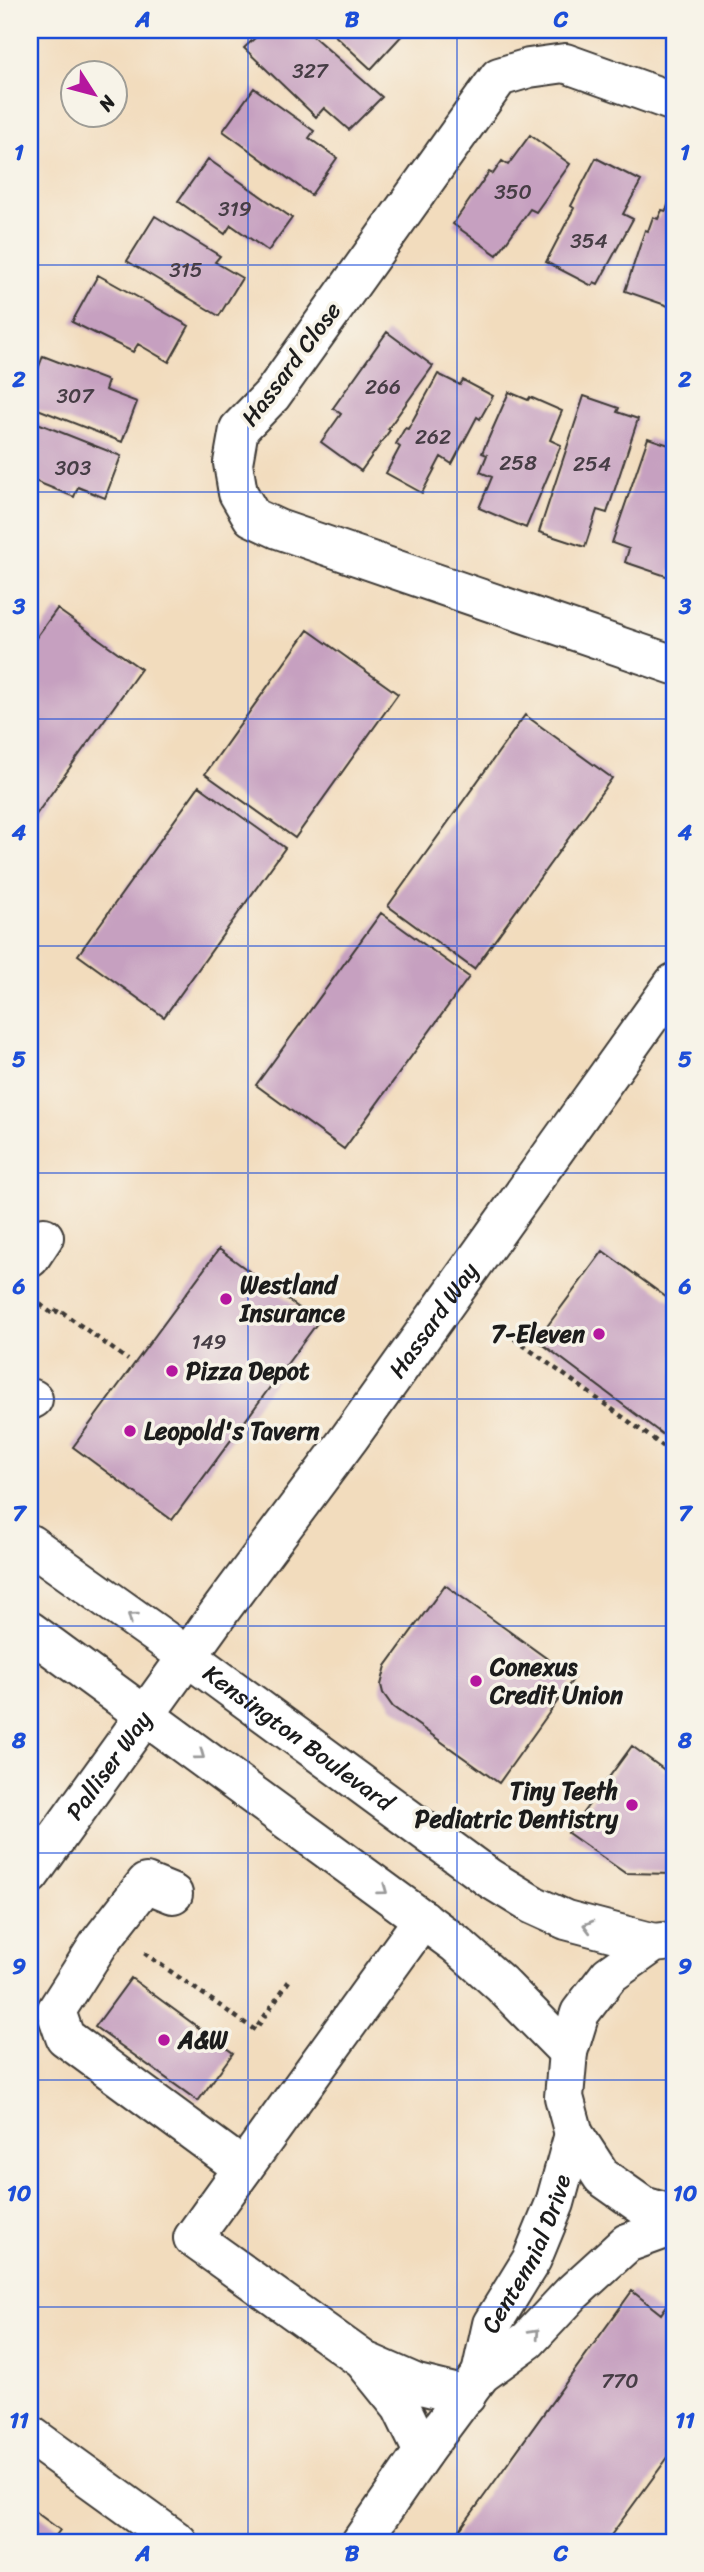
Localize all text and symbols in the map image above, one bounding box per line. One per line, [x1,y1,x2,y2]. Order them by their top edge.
text: A [134,0,151,40]
text: B [345,0,360,40]
text: C [553,0,569,40]
house number: 327 [292,52,330,90]
north arrow [60,60,130,130]
text: N [90,88,125,119]
text: 1 [14,132,24,173]
text: 1 [680,132,690,173]
house number: 350 [494,173,532,211]
house number: 319 [218,190,252,228]
house number: 354 [570,222,608,260]
house number: 315 [169,251,203,289]
street label: Hassard Close [230,292,352,436]
text: 2 [11,359,26,400]
text: 2 [677,359,692,400]
house number: 266 [365,368,401,406]
house number: 307 [57,377,95,415]
house number: 262 [415,418,451,456]
house number: 258 [499,444,537,482]
house number: 254 [573,445,611,483]
house number: 303 [55,449,92,487]
text: 3 [12,586,26,627]
text: 3 [678,586,692,627]
text: 4 [11,812,27,853]
text: 4 [677,812,693,853]
text: 5 [12,1039,26,1080]
text: 5 [678,1039,692,1080]
street label: Hassard Way [377,1253,490,1387]
place label: Westland Insurance [238,1264,345,1334]
text: 6 [11,1266,26,1307]
text: 6 [677,1266,692,1307]
marker: Westland Insurance [218,1291,234,1307]
place label: 7-Eleven [491,1313,585,1355]
house number: 149 [191,1323,227,1361]
marker: 7-Eleven [591,1326,607,1342]
place label: Pizza Depot [186,1350,310,1392]
marker: Pizza Depot [164,1363,180,1379]
place label: Leopold's Tavern [144,1410,320,1452]
marker: Leopold's Tavern [122,1423,138,1439]
text: 7 [12,1493,27,1534]
text: 7 [678,1493,693,1534]
one-way arrow [127,1613,139,1625]
place label: Conexus Credit Union [489,1646,623,1716]
street label: Kensington Boulevard [194,1653,405,1824]
marker: Conexus Credit Union [468,1673,484,1689]
street label: Palliser Way [55,1701,164,1829]
text: 8 [11,1720,26,1761]
text: 8 [677,1720,692,1761]
one-way arrow [192,1747,205,1760]
place label: Tiny Teeth Pediatric Dentistry [415,1770,619,1840]
marker: Tiny Teeth Pediatric Dentistry [624,1797,640,1813]
one-way arrow [375,1882,388,1894]
one-way arrow [582,1920,594,1934]
text: 9 [12,1946,26,1987]
text: 9 [678,1946,692,1987]
place label: A&W [177,2019,229,2061]
marker: A&W [156,2032,172,2048]
street label: Centennial Drive [470,2169,583,2337]
text: 10 [7,2173,32,2214]
text: 10 [673,2173,698,2214]
one-way arrow [527,2328,540,2341]
house number: 770 [601,2362,639,2400]
text: 11 [9,2400,29,2441]
text: 11 [675,2400,695,2441]
text: A [134,2533,151,2572]
text: B [345,2533,360,2572]
text: C [553,2533,569,2572]

